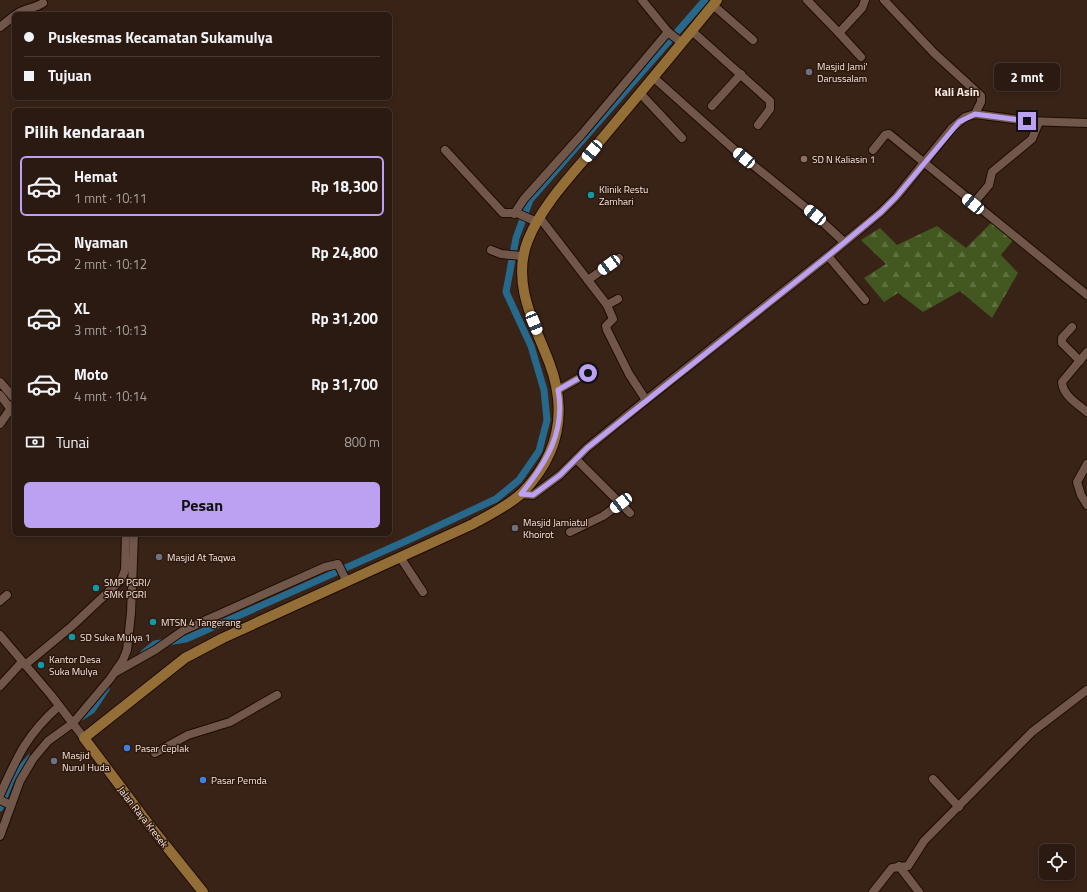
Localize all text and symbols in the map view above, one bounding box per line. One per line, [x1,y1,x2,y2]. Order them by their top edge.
text: Puskesmas Kecamatan Sukamulya [48,26,273,49]
place label: Masjid Jami' Darussalam [817,59,867,86]
callout: 2 mnt [994,63,1060,91]
text: Tujuan [48,64,92,87]
marker: Masjid Jami' Darussalam [804,67,814,77]
text: 2 mnt [1011,67,1043,87]
district label: Kali Asin [935,82,979,101]
route end [1018,112,1036,130]
text: Pilih kendaraan [24,118,145,145]
car [580,138,604,164]
car [731,146,757,170]
place label: SD N Kaliasin 1 [812,152,875,167]
marker: SD N Kaliasin 1 [799,154,809,164]
text: Hemat [74,165,117,188]
icon: car [26,168,62,204]
text: Rp 18,300 [311,175,378,198]
place label: Klinik Restu Zamhari [599,182,648,209]
text: 1 mnt · 10:11 [74,188,147,208]
marker: Klinik Restu Zamhari [586,190,596,200]
car [960,192,986,216]
car [802,203,828,227]
text: Nyaman [74,231,128,254]
icon: car [26,234,62,270]
text: Rp 24,800 [311,241,378,264]
car [596,253,622,277]
text: 2 mnt · 10:12 [74,254,147,274]
text: XL [74,297,90,320]
icon: car [26,300,62,336]
text: Rp 31,200 [311,307,378,330]
car [524,310,544,336]
text: 3 mnt · 10:13 [74,320,147,340]
text: Moto [74,363,108,386]
route start [579,364,597,382]
icon: car [26,366,62,402]
text: Rp 31,700 [311,373,378,396]
text: 4 mnt · 10:14 [74,386,147,406]
icon: cash [24,431,46,453]
text: Tunai [56,431,89,454]
text: 800 m [344,432,380,452]
button: Pesan [24,482,380,528]
car [608,491,634,515]
place label: Masjid Jamiatul Khoirot [523,515,588,542]
marker: Masjid Jamiatul Khoirot [510,523,520,533]
place label: Masjid At Taqwa [167,550,236,565]
marker: Masjid At Taqwa [154,552,164,562]
place label: SMP PGRI/ SMK PGRI [104,575,151,602]
marker: SMP PGRI/ SMK PGRI [91,583,101,593]
place label: MTSN 4 Tangerang [161,615,241,630]
marker: MTSN 4 Tangerang [148,617,158,627]
place label: SD Suka Mulya 1 [80,630,150,645]
marker: SD Suka Mulya 1 [67,632,77,642]
place label: Kantor Desa Suka Mulya [49,652,101,679]
marker: Kantor Desa Suka Mulya [36,660,46,670]
place label: Pasar Ceplak [135,741,189,756]
marker: Pasar Ceplak [122,743,132,753]
place label: Masjid Nurul Huda [62,748,110,775]
marker: Masjid Nurul Huda [49,756,59,766]
place label: Pasar Pemda [211,773,267,788]
marker: Pasar Pemda [198,775,208,785]
street label: Jalan Raya Kresek [114,783,172,851]
map controls [1039,844,1075,880]
button: locate [1039,844,1075,880]

